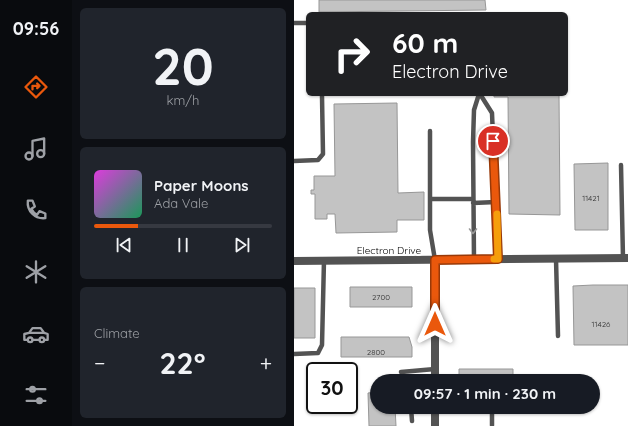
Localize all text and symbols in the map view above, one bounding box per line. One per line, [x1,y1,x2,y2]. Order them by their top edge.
text: 09:56 [13,17,59,40]
text: 60 m [392,25,458,60]
icon: right [326,28,378,80]
text: 20 [152,33,214,98]
text: Electron Drive [392,60,508,83]
icon: directions [22,73,50,101]
text: km/h [167,92,199,108]
pin [476,124,510,158]
icon: arrive [482,130,504,152]
icon: music [22,135,50,163]
text: Paper Moons [154,176,249,195]
house number: 11421 [582,193,600,203]
text: Ada Vale [154,195,208,211]
icon: phone [22,196,50,224]
one-way arrow [469,228,477,234]
icon: previous [113,234,135,256]
icon: pause [172,234,194,256]
icon: next [231,234,253,256]
street label: Electron Drive [357,244,422,257]
icon: climate [22,258,50,286]
house number: 2700 [372,292,390,302]
position arrow [414,303,456,345]
house number: 11426 [592,319,611,329]
icon: car [22,320,50,348]
text: Climate [94,325,140,341]
text: 22° [160,344,205,382]
house number: 2800 [367,347,385,357]
text: − [94,349,105,377]
text: + [260,349,272,377]
speed limit sign: 30 [306,362,358,414]
icon: filters [22,381,50,409]
text: 09:57 · 1 min · 230 m [414,384,556,403]

